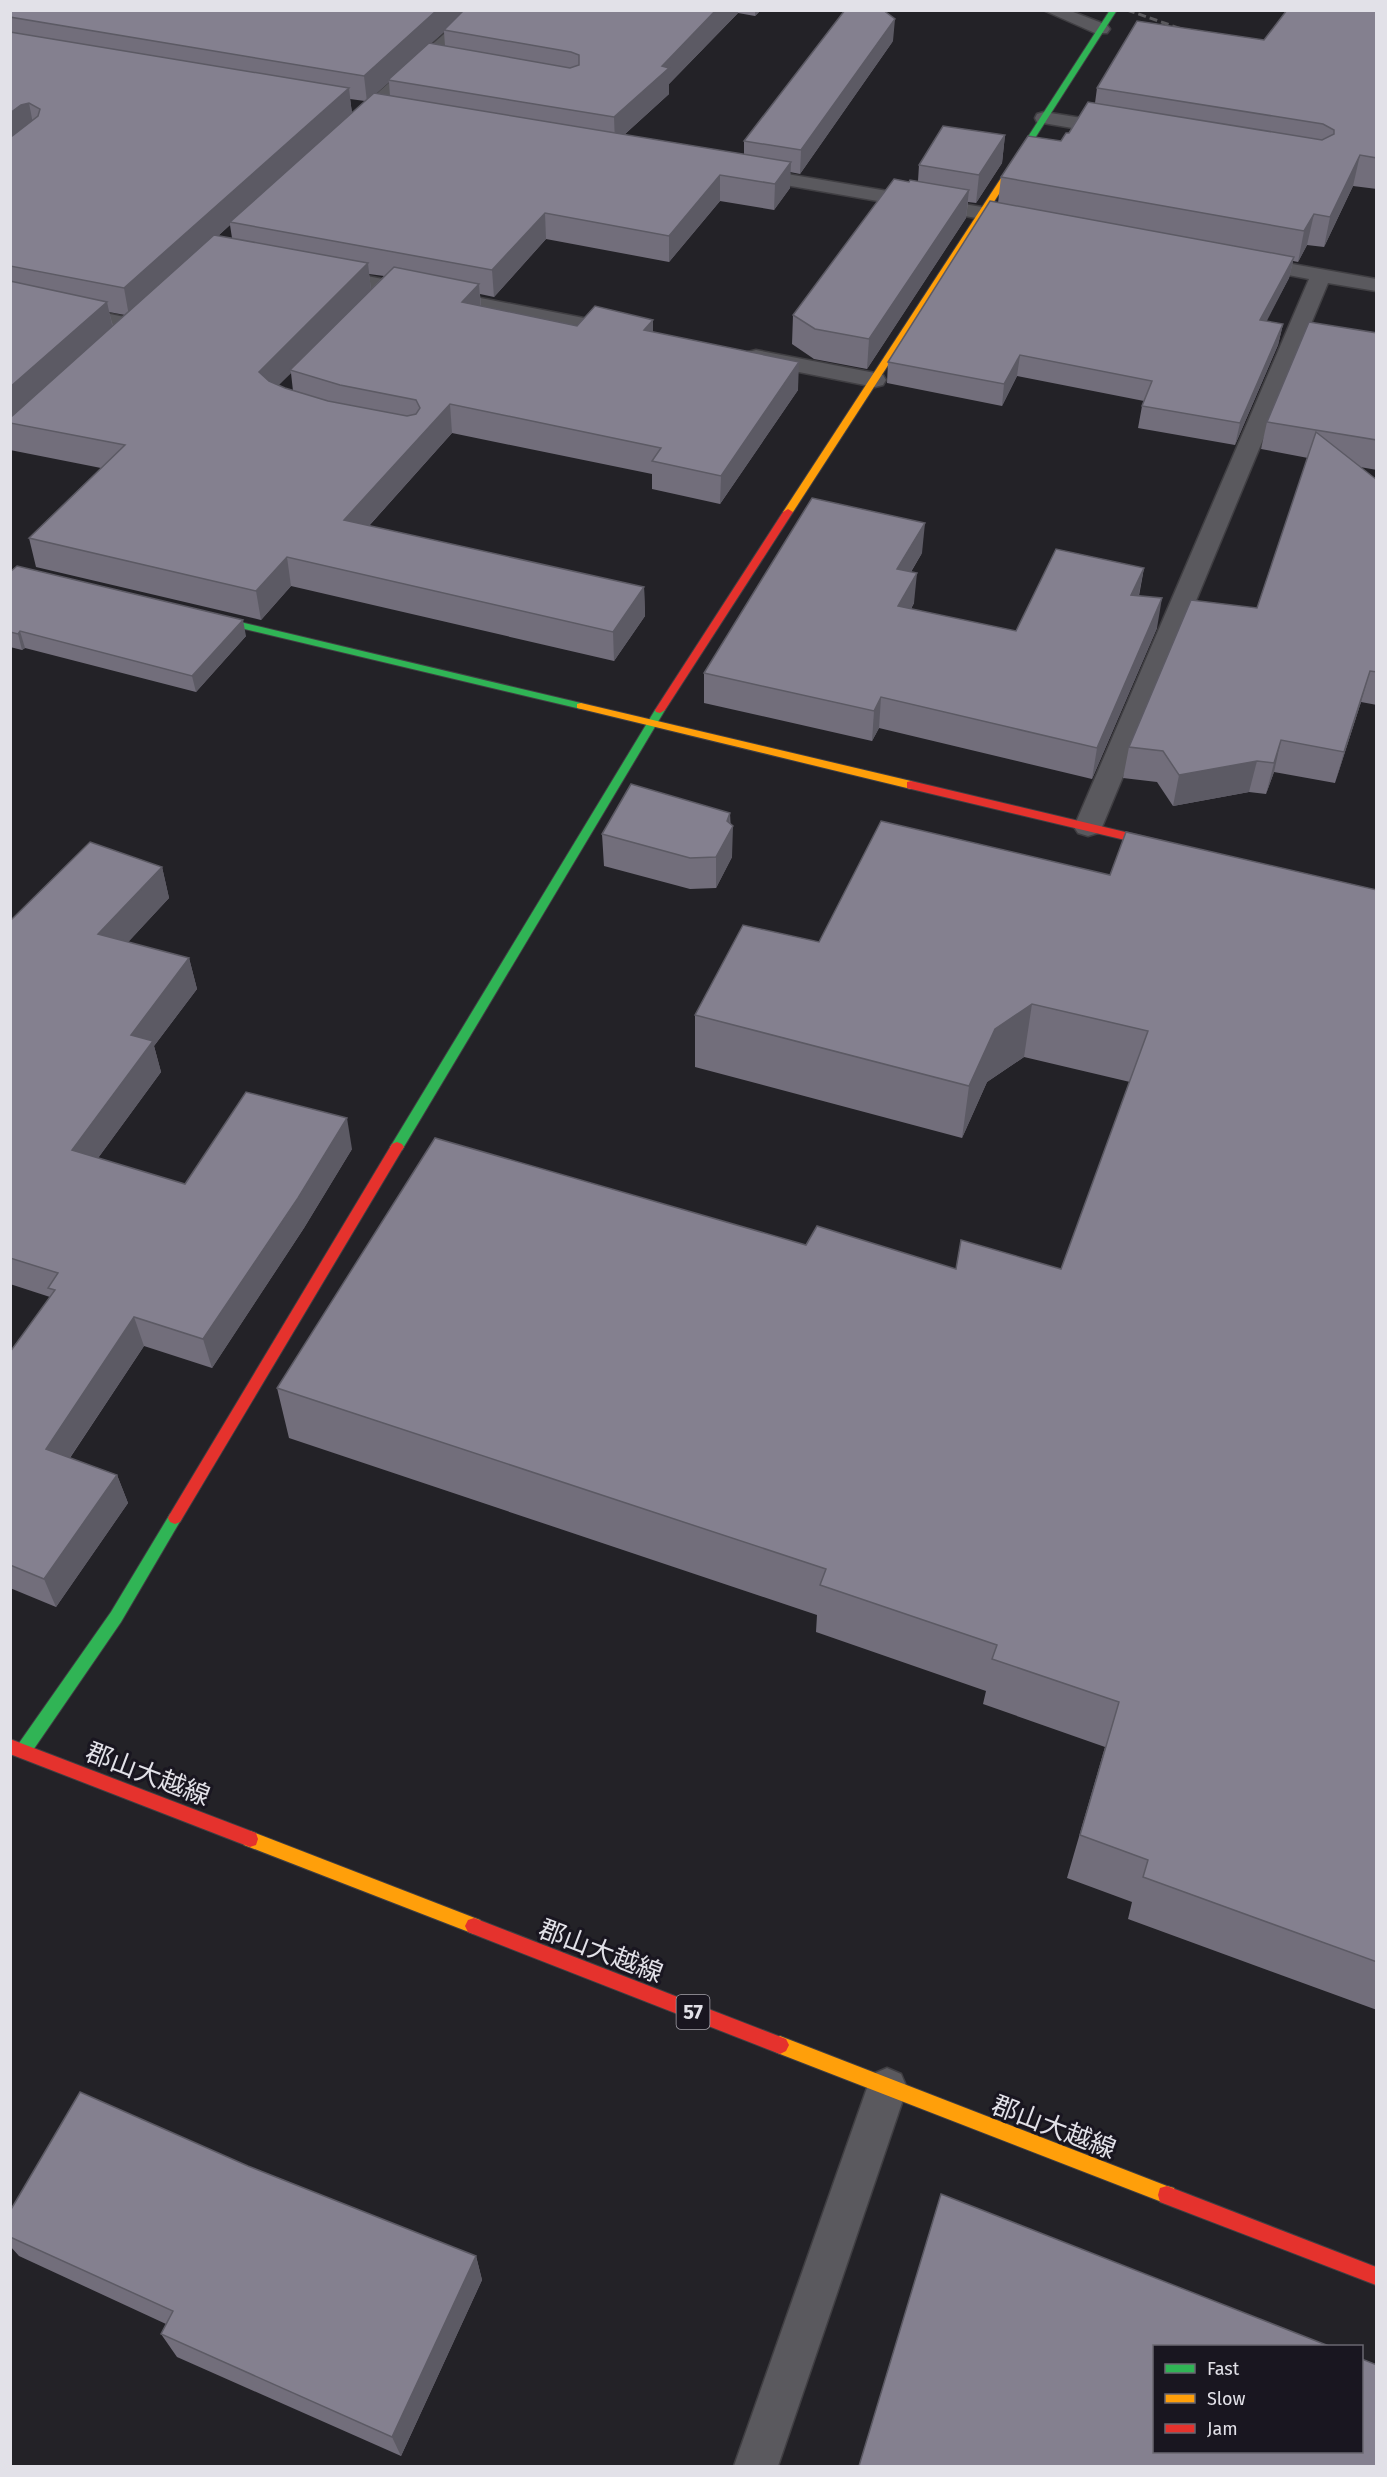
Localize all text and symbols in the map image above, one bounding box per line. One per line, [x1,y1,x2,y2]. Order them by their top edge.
street label: 郡山大越線 [82,1737,214,1812]
street label: 郡山大越線 [535,1914,667,1989]
road number: 57 [676,1995,710,2029]
street label: 郡山大越線 [988,2090,1120,2165]
legend [1153,2345,1363,2453]
text: Fast [1207,2358,1240,2380]
text: Slow [1207,2388,1246,2410]
text: Jam [1207,2418,1238,2440]

